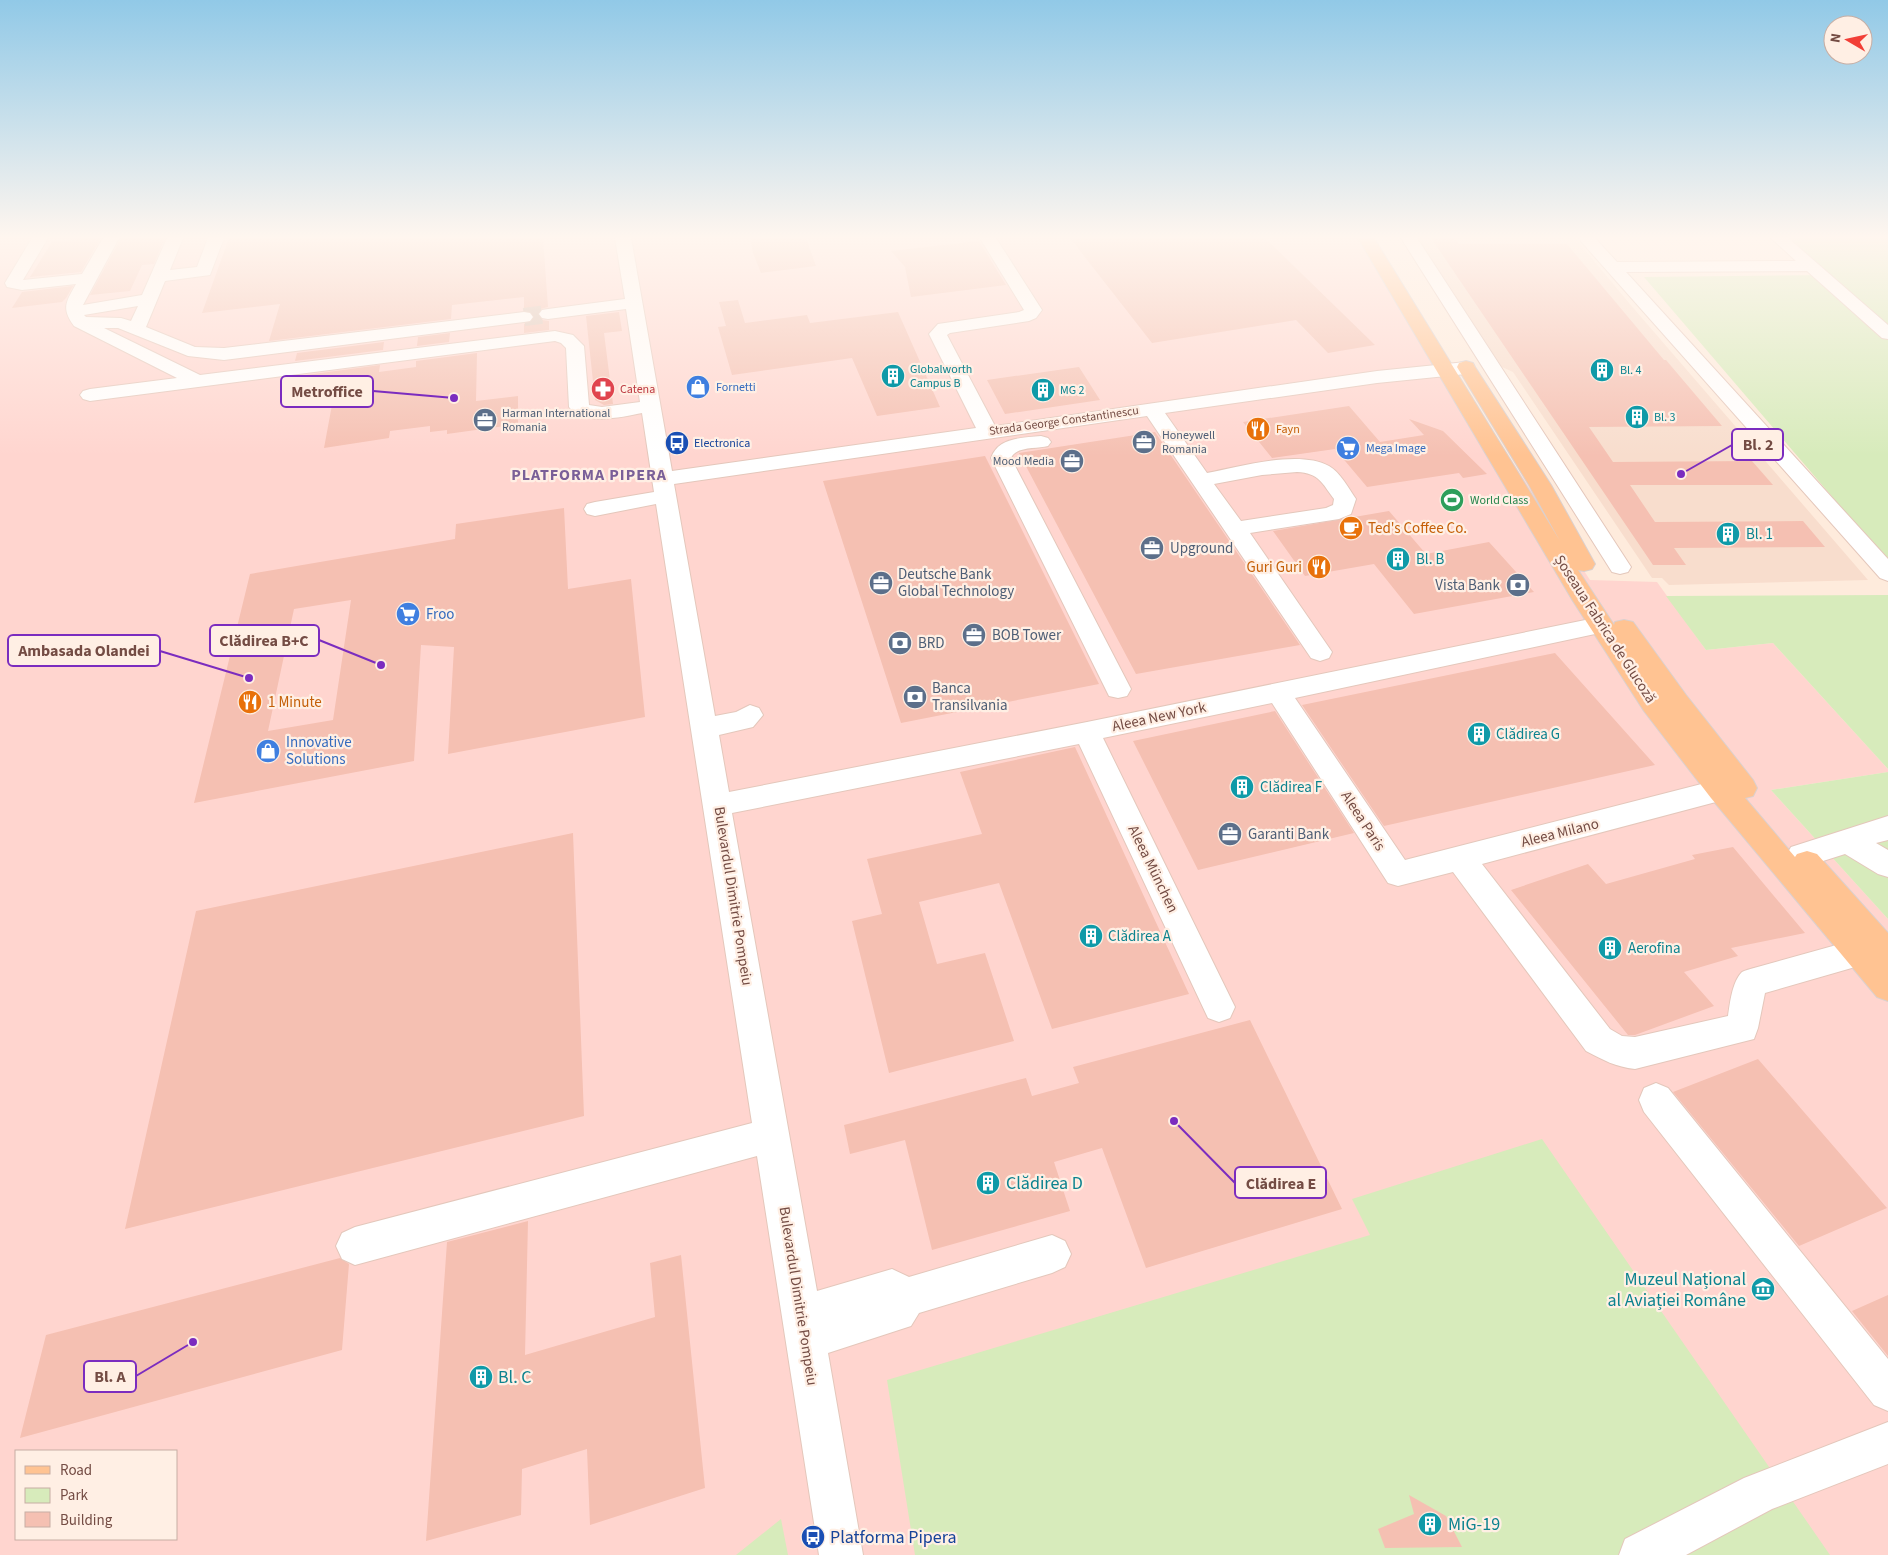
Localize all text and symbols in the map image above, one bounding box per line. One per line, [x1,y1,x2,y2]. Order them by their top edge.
north arrow [1823,15,1873,65]
text: N [1826,32,1847,44]
building icon: Bl. 4 [1589,357,1615,383]
place label: Globalworth Campus B [910,361,972,392]
place label: Bl. 4 [1620,362,1642,379]
building icon: Globalworth Campus B [880,363,906,389]
shop icon: Fornetti [685,374,711,400]
callout: Metroffice [281,376,373,407]
pharmacy icon: Catena [590,376,616,402]
building icon: MG 2 [1030,377,1056,403]
place label: Fornetti [716,379,756,396]
text: Metroffice [291,381,363,403]
place label: Catena [620,381,655,398]
place label: MG 2 [1060,382,1085,399]
street label: Strada George Constantinescu [988,402,1140,440]
building icon: Bl. 3 [1624,404,1650,430]
place label: Harman International Romania [502,405,610,436]
office icon: Harman International Romania [472,407,498,433]
place label: Bl. 3 [1654,409,1676,426]
restaurant icon: Fayn [1245,416,1271,442]
place label: Fayn [1276,421,1300,438]
place label: Honeywell Romania [1162,427,1215,458]
office icon: Honeywell Romania [1131,429,1157,455]
callout: Bl. 2 [1732,429,1783,460]
bus stop icon: Electronica [664,430,690,456]
text: Bl. 2 [1743,434,1773,456]
place label: Electronica [694,435,750,452]
supermarket icon: Mega Image [1335,435,1361,461]
place label: Mega Image [1366,440,1426,457]
office icon: Mood Media [1059,448,1085,474]
place label: Mood Media [993,453,1054,470]
district label: PLATFORMA PIPERA [511,464,667,486]
sports icon: World Class [1439,487,1465,513]
place label: World Class [1470,492,1528,509]
cafe icon: Ted's Coffee Co. [1338,515,1364,541]
place label: Ted's Coffee Co. [1368,518,1467,539]
building icon: Bl. 1 [1715,521,1741,547]
place label: Bl. 1 [1746,524,1773,545]
office icon: Upground [1139,535,1165,561]
place label: Upground [1170,538,1233,559]
building icon: Bl. B [1385,546,1411,572]
place label: Bl. B [1416,549,1444,570]
street label: Șoseaua Fabrica de Glucoză [1549,551,1661,707]
restaurant icon: Guri Guri [1306,554,1332,580]
place label: Guri Guri [1246,557,1302,578]
place label: Deutsche Bank Global Technology [898,564,1014,602]
office icon: Deutsche Bank Global Technology [868,570,894,596]
bank icon: Vista Bank [1505,572,1531,598]
place label: Vista Bank [1435,575,1501,596]
supermarket icon: Froo [395,601,421,627]
place label: Froo [426,604,454,625]
office icon: BOB Tower [961,622,987,648]
callout: Clădirea B+C [210,625,319,656]
place label: BOB Tower [992,625,1062,646]
text: Clădirea B+C [219,630,309,652]
bank icon: BRD [887,630,913,656]
place label: BRD [918,633,945,654]
callout: Ambasada Olandei [8,635,160,666]
text: Ambasada Olandei [17,640,150,662]
place label: Banca Transilvania [932,678,1007,716]
bank icon: Banca Transilvania [902,684,928,710]
restaurant icon: 1 Minute [237,689,263,715]
place label: 1 Minute [268,692,322,713]
street label: Aleea New York [1110,697,1208,737]
building icon: Clădirea G [1466,721,1492,747]
place label: Clădirea G [1496,724,1560,745]
place label: Innovative Solutions [286,732,352,770]
shop icon: Innovative Solutions [255,738,281,764]
building icon: Clădirea F [1229,774,1255,800]
place label: Clădirea F [1260,777,1323,798]
street label: Aleea Paris [1336,787,1390,855]
street label: Bulevardul Dimitrie Pompeiu [708,805,758,987]
street label: Aleea Milano [1519,813,1601,853]
office icon: Garanti Bank [1217,821,1243,847]
street label: Aleea München [1123,822,1183,916]
place label: Garanti Bank [1248,824,1330,845]
building icon: Clădirea A [1078,923,1104,949]
place label: Clădirea A [1108,926,1172,947]
building icon: Aerofina [1597,935,1623,961]
place label: Aerofina [1628,938,1681,959]
callout: Clădirea E [1235,1167,1326,1198]
building icon: Clădirea D [975,1170,1001,1196]
place label: Clădirea D [1006,1171,1083,1196]
text: Clădirea E [1246,1173,1316,1195]
street label: Bulevardul Dimitrie Pompeiu [773,1205,823,1387]
place label: Muzeul Național al Aviației Române [1607,1267,1746,1313]
museum icon: Muzeul Național al Aviației Române [1750,1276,1776,1302]
callout: Bl. A [84,1361,136,1392]
building icon: Bl. C [468,1364,494,1390]
place label: Bl. C [498,1365,532,1390]
text: Bl. A [94,1366,127,1388]
legend [15,1450,178,1540]
text: Road [60,1460,92,1481]
text: Park [60,1485,89,1506]
text: Building [60,1510,113,1531]
building icon: MiG-19 [1417,1511,1443,1537]
place label: MiG-19 [1448,1512,1500,1537]
bus stop icon: Platforma Pipera [800,1524,826,1550]
place label: Platforma Pipera [830,1525,957,1550]

